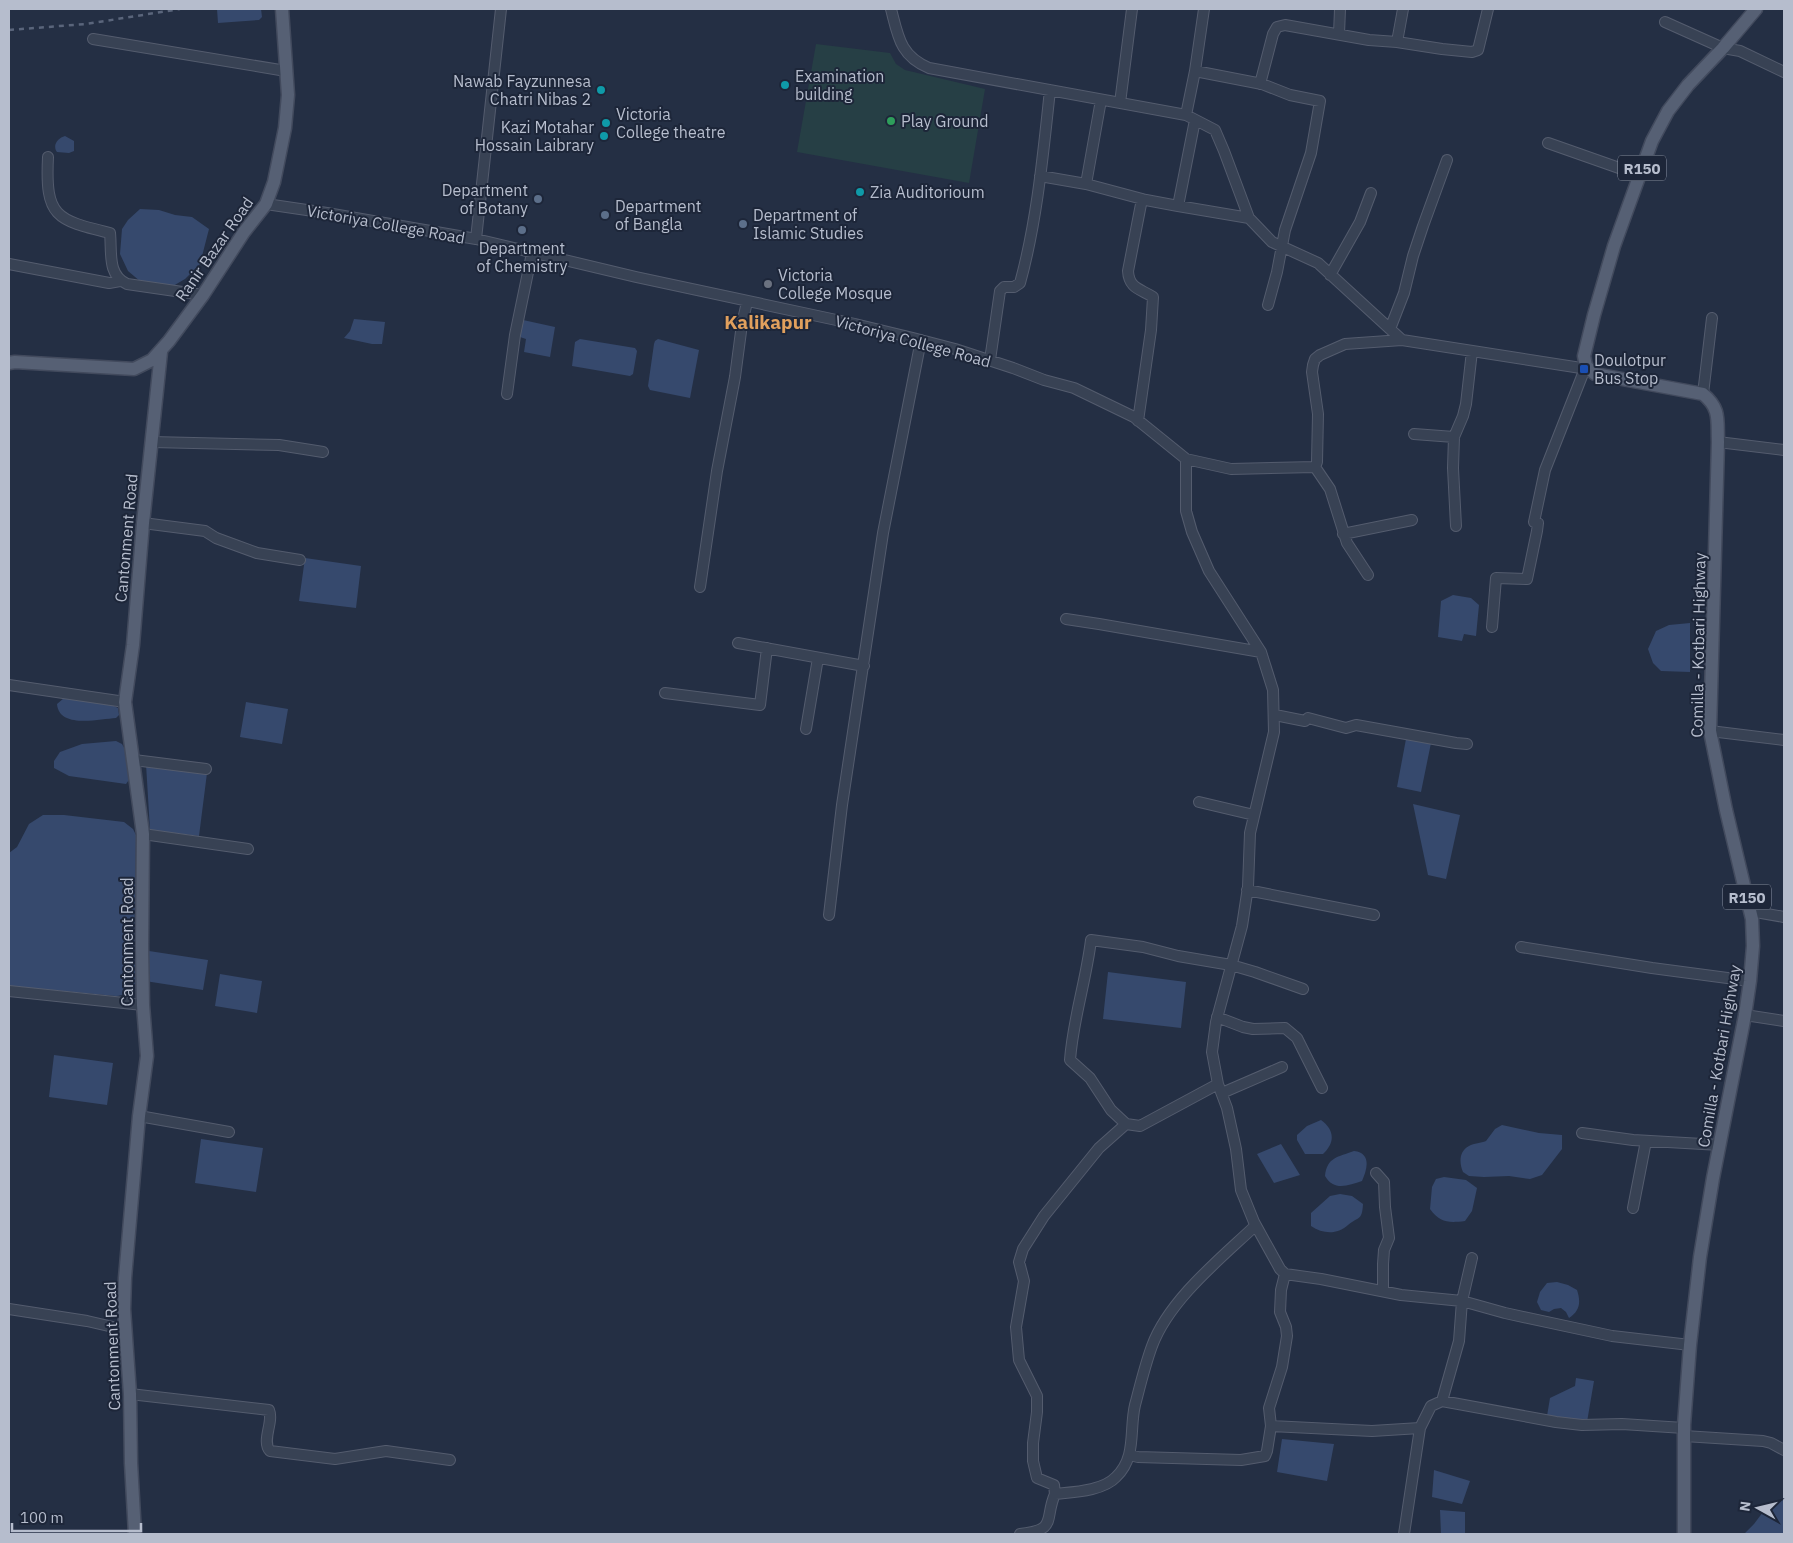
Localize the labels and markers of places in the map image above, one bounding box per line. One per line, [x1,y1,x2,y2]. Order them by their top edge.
place label: Examination building [795,66,884,104]
place label: Nawab Fayzunnesa Chatri Nibas 2 [453,71,591,109]
marker: Examination building [779,79,791,91]
marker: Nawab Fayzunnesa Chatri Nibas 2 [595,84,607,96]
place label: Victoria College theatre [616,104,726,142]
place label: Play Ground [901,111,989,131]
marker: Play Ground [885,115,897,127]
place label: Kazi Motahar Hossain Laibrary [475,117,594,155]
marker: Victoria College theatre [600,117,612,129]
marker: Kazi Motahar Hossain Laibrary [598,130,610,142]
place label: Department of Botany [442,180,528,218]
place label: Zia Auditorioum [870,182,985,202]
marker: Zia Auditorioum [854,186,866,198]
marker: Department of Botany [532,193,544,205]
place label: Department of Bangla [615,196,701,234]
place label: Department of Islamic Studies [753,205,864,243]
marker: Department of Bangla [599,209,611,221]
marker: Department of Islamic Studies [737,218,749,230]
marker: Department of Chemistry [516,224,528,236]
place label: Department of Chemistry [477,238,567,276]
place label: Victoria College Mosque [778,265,892,303]
marker: Victoria College Mosque [762,278,774,290]
place label: Doulotpur Bus Stop [1594,350,1666,388]
marker: Doulotpur Bus Stop [1578,363,1590,375]

